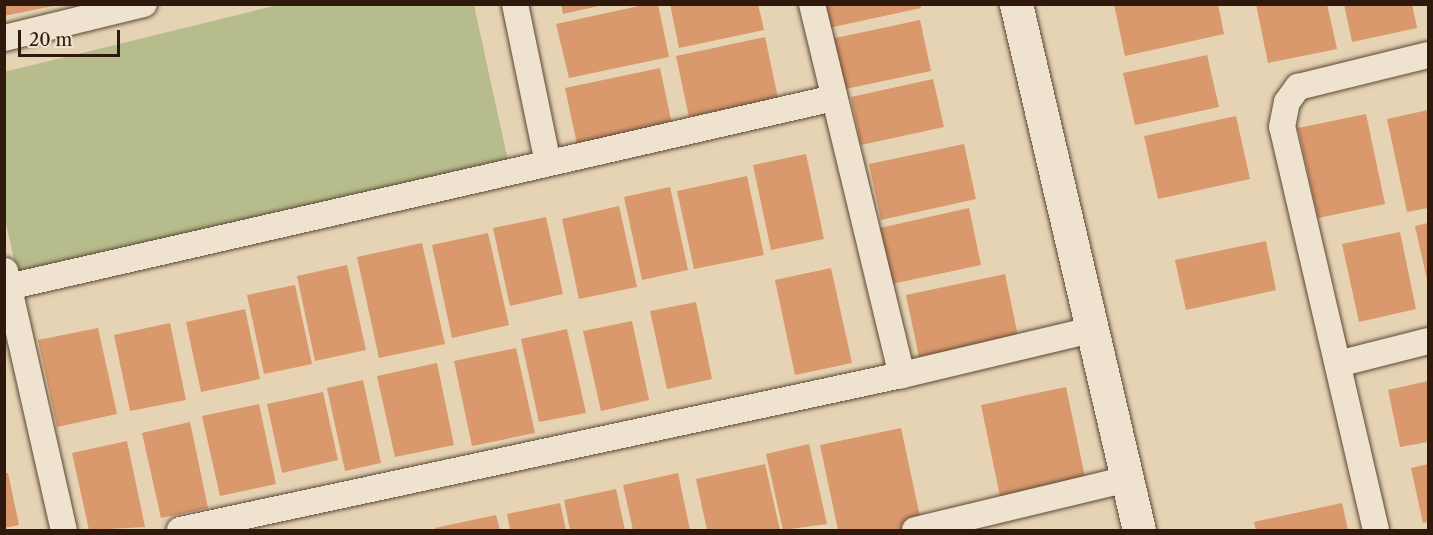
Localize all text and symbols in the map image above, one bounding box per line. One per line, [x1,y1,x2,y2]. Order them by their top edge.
scale bar [21,18,123,56]
text: 20 m [29,29,72,51]

